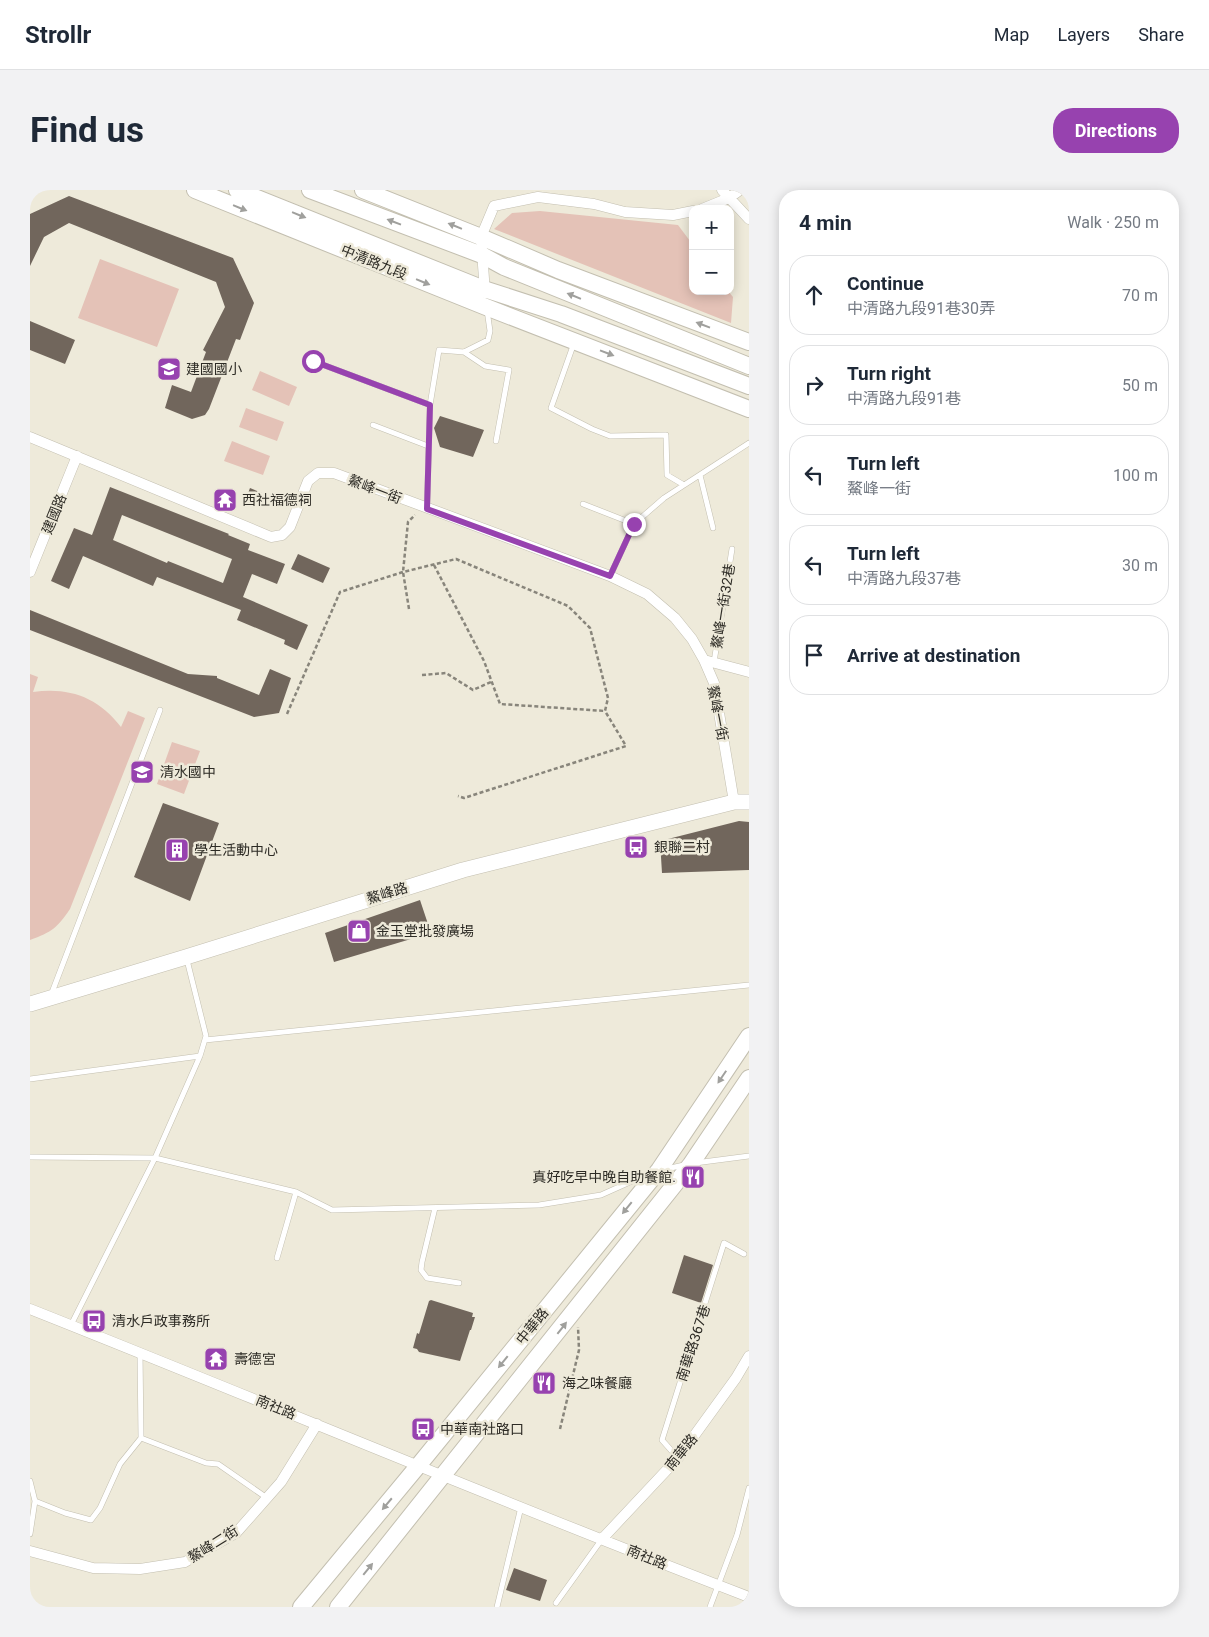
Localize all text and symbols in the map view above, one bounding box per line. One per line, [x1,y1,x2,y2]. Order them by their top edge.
text: Strollr [25,21,91,49]
text: Map [994,24,1029,45]
text: Layers [1057,24,1110,45]
text: Share [1138,24,1184,45]
button: Directions [1053,108,1179,153]
text: Find us [30,110,144,151]
one-way arrow [233,204,248,212]
map controls [689,205,734,295]
button: + [689,205,734,250]
one-way arrow [292,211,306,219]
text: 4 min [799,211,852,235]
text: Walk · 250 m [1067,213,1159,232]
one-way arrow [386,218,401,226]
one-way arrow [448,222,462,230]
street label: 中清路九段 [339,241,409,283]
button: − [689,250,734,295]
text: Continue [847,272,924,295]
one-way arrow [416,278,430,286]
icon: ahead [800,281,828,309]
text: 70 m [1122,286,1158,305]
one-way arrow [567,291,581,299]
text: 中清路九段91巷30弄 [847,299,995,318]
one-way arrow [696,321,711,328]
one-way arrow [600,349,615,357]
route start [302,350,325,373]
school or university icon: 建國國小 [156,356,182,382]
place label: 建國國小 [186,361,242,377]
text: Turn right [847,362,931,385]
icon: right [800,371,828,399]
text: 50 m [1122,376,1158,395]
text: 中清路九段91巷 [847,389,961,408]
text: Turn left [847,452,920,475]
icon: left [800,461,828,489]
text: 100 m [1113,466,1158,485]
street label: 鰲峰一街 [346,471,404,507]
text: 鰲峰一街 [847,479,911,498]
temple icon: 西社福德祠 [212,487,238,513]
street label: 建國路 [39,492,69,536]
place label: 西社福德祠 [242,492,312,508]
route end [623,513,646,536]
text: Turn left [847,542,920,565]
icon: left [800,551,828,579]
text: 30 m [1122,556,1158,575]
street label: 鰲峰一街32巷 [708,562,738,650]
text: 中清路九段37巷 [847,569,961,588]
icon: arrive [800,641,828,669]
text: Arrive at destination [847,644,1020,667]
street label: 鰲峰一街 [705,684,731,742]
school or university icon: 清水國中 [129,759,155,785]
place label: 清水國中 [160,764,216,780]
bus stop icon: 銀聯二村 [623,834,649,860]
building icon: 學生活動中心 [164,837,190,863]
place label: 銀聯二村 [654,839,710,855]
place label: 學生活動中心 [194,842,278,858]
street label: 鰲峰路 [365,879,409,907]
shop icon: 金玉堂批發廣場 [346,918,372,944]
place label: 金玉堂批發廣場 [376,923,474,939]
one-way arrow [717,1070,727,1083]
restaurant icon: 真好吃早中晚自助餐館. [680,1164,706,1190]
place label: 真好吃早中晚自助餐館. [532,1169,676,1185]
one-way arrow [622,1202,633,1215]
street label: 南華路367巷 [673,1303,713,1383]
street label: 中華路 [513,1305,551,1347]
bus stop icon: 清水戶政事務所 [81,1308,107,1334]
place label: 清水戶政事務所 [112,1313,210,1329]
one-way arrow [556,1322,567,1335]
temple icon: 壽德宮 [203,1346,229,1372]
place label: 壽德宮 [234,1351,276,1367]
one-way arrow [498,1355,509,1368]
restaurant icon: 海之味餐廳 [531,1370,557,1396]
place label: 海之味餐廳 [562,1375,632,1391]
street label: 南社路 [254,1392,298,1422]
bus stop icon: 中華南社路口 [410,1416,436,1442]
place label: 中華南社路口 [440,1421,524,1437]
street label: 南華路 [662,1431,700,1473]
one-way arrow [381,1497,392,1510]
street label: 鰲峰二街 [185,1522,241,1566]
street label: 南社路 [625,1542,669,1572]
one-way arrow [363,1563,374,1576]

